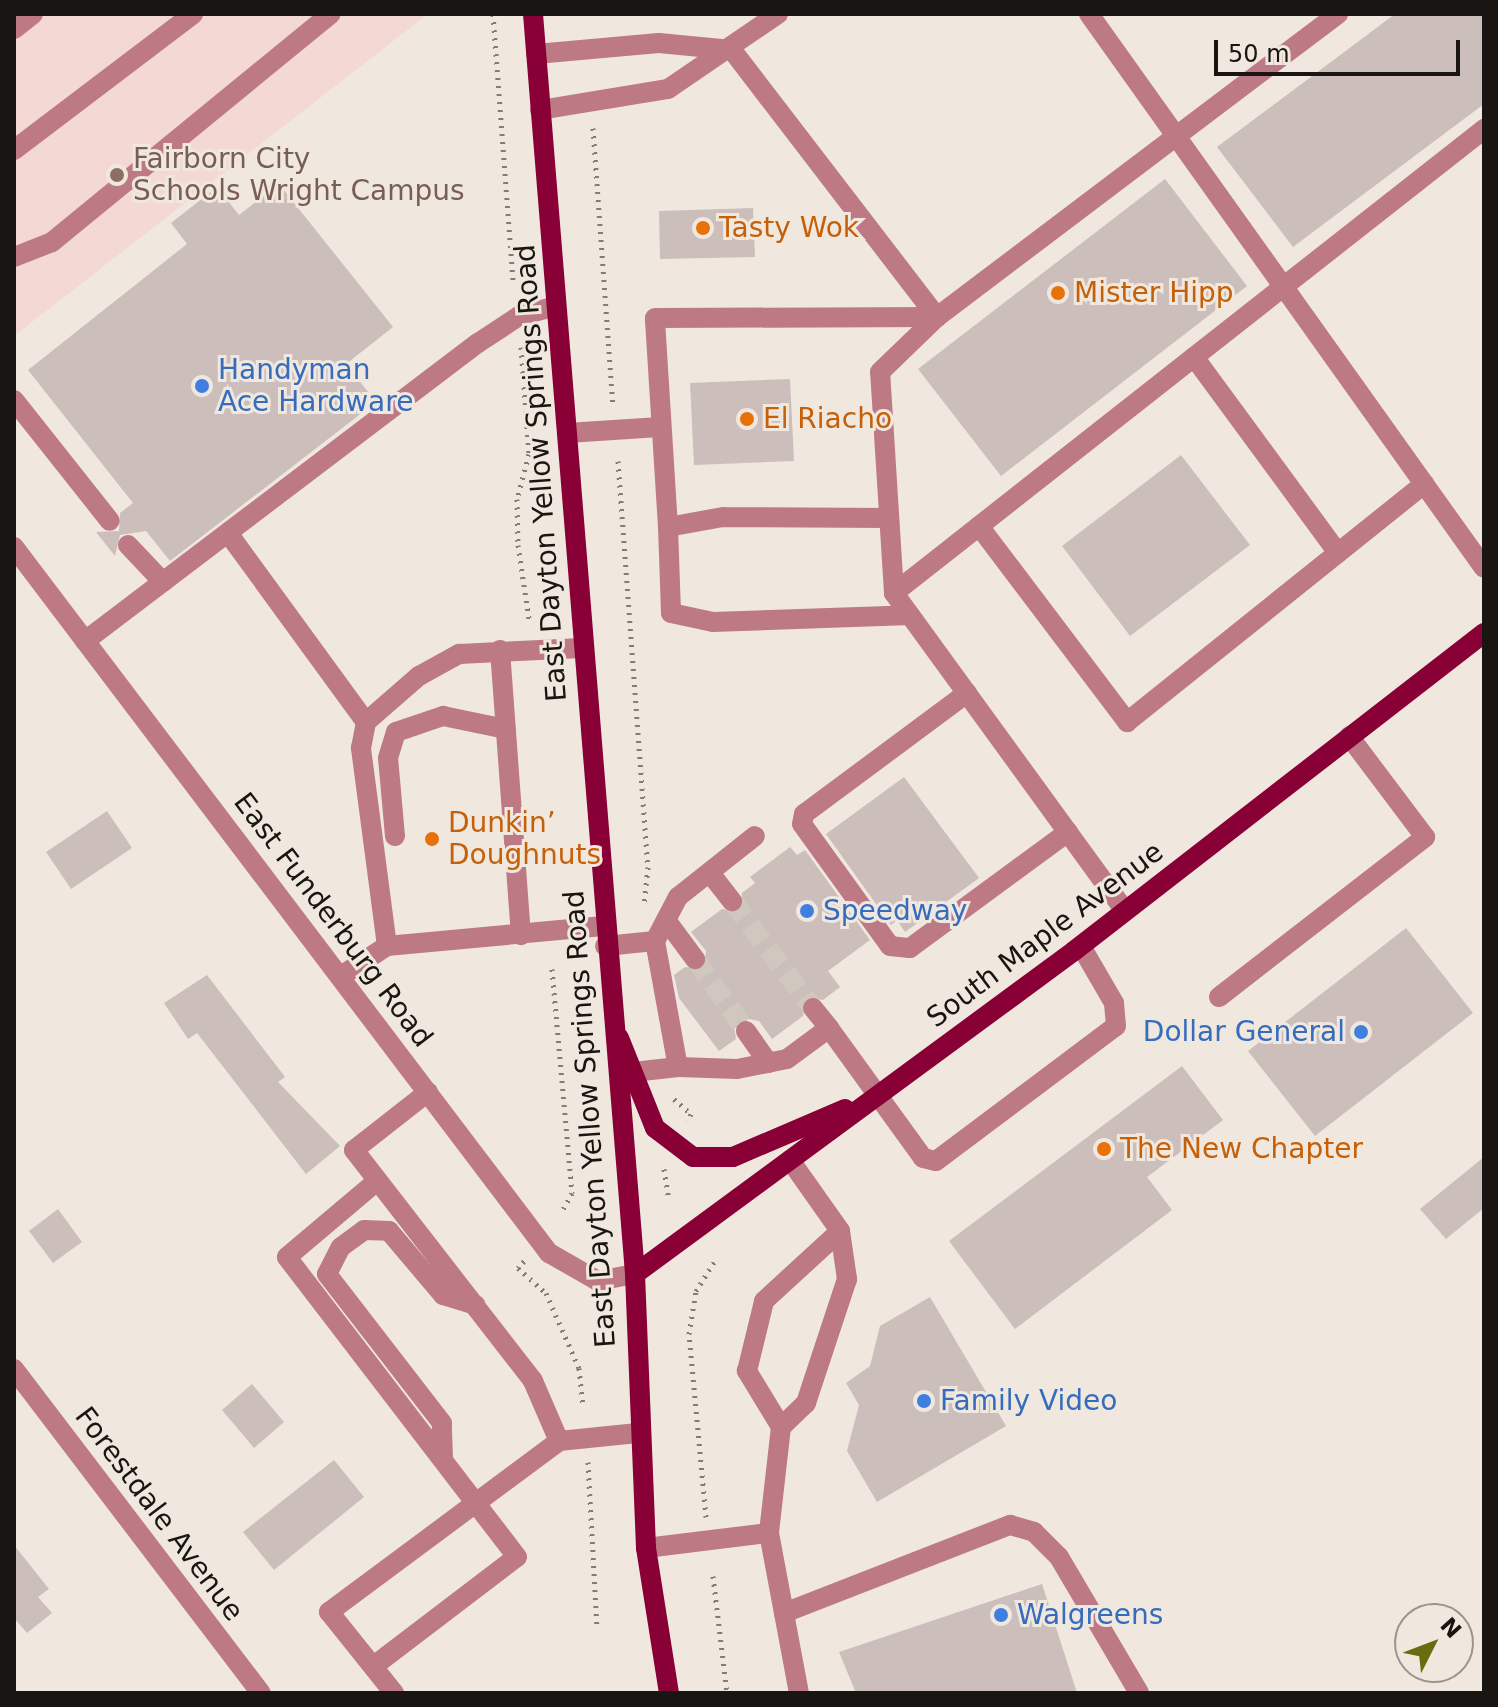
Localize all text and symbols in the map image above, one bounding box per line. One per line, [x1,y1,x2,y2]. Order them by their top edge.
scale bar [1218,24,1464,74]
text: 50 m [1228,40,1290,68]
place label: Fairborn City Schools Wright Campus [133,142,465,208]
marker: Fairborn City Schools Wright Campus [108,166,126,184]
place label: Tasty Wok [719,211,859,245]
marker: Tasty Wok [694,219,712,237]
street label: East Dayton Yellow Springs Road [508,243,574,703]
place label: Mister Hipp [1074,276,1234,310]
marker: Mister Hipp [1049,284,1067,302]
place label: Handyman Ace Hardware [218,353,413,419]
marker: Handyman Ace Hardware [193,377,211,395]
place label: El Riacho [763,402,892,436]
marker: El Riacho [738,410,756,428]
street label: East Funderburg Road [226,786,440,1054]
place label: Dunkin’ Doughnuts [448,806,601,872]
marker: Dunkin’ Doughnuts [423,830,441,848]
street label: South Maple Avenue [920,835,1170,1035]
street label: East Dayton Yellow Springs Road [557,889,623,1349]
place label: Speedway [823,894,967,928]
marker: Speedway [798,902,816,920]
place label: Dollar General [1143,1015,1345,1049]
marker: Dollar General [1352,1023,1370,1041]
place label: The New Chapter [1120,1132,1363,1166]
marker: The New Chapter [1095,1140,1113,1158]
place label: Family Video [940,1384,1117,1418]
marker: Family Video [915,1392,933,1410]
street label: Forestdale Avenue [68,1401,250,1627]
place label: Walgreens [1017,1598,1163,1632]
north arrow [1394,1603,1474,1683]
marker: Walgreens [992,1606,1010,1624]
text: N [1435,1613,1466,1643]

